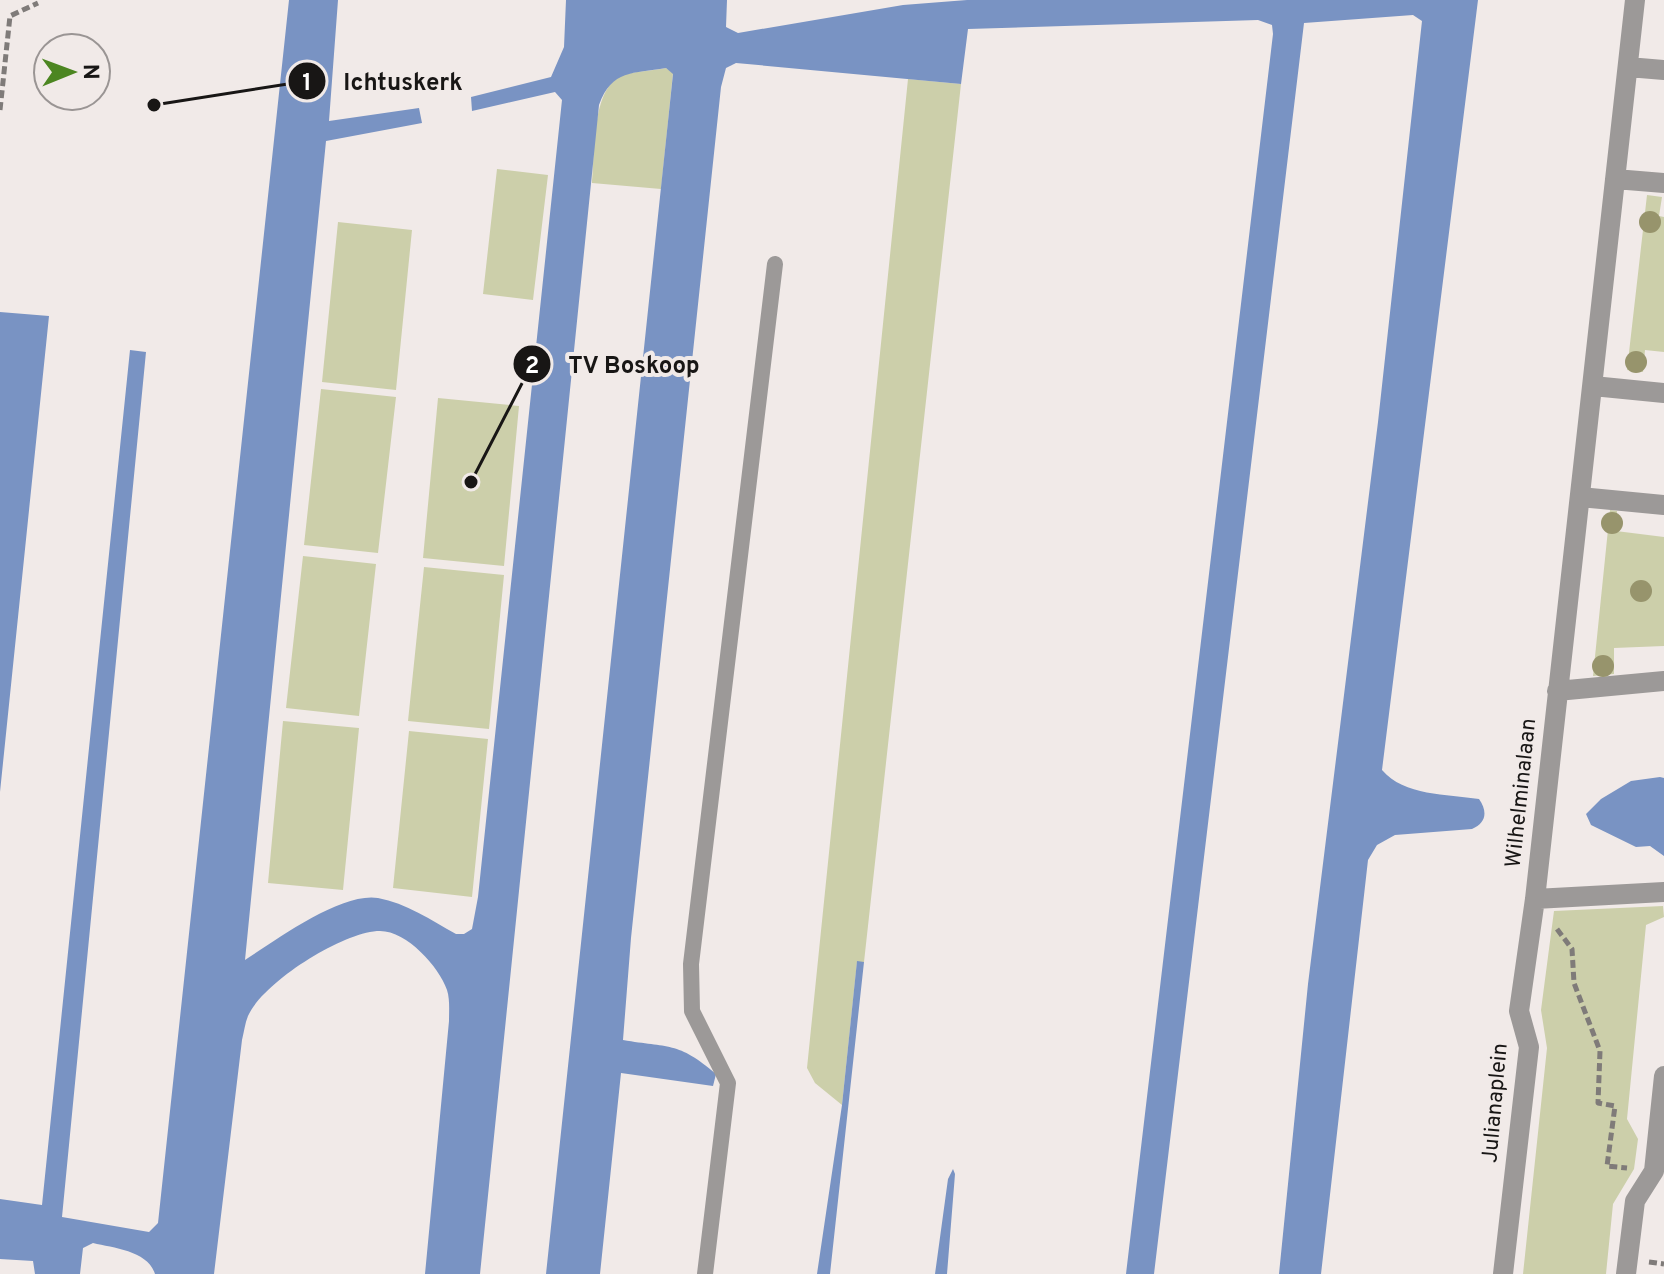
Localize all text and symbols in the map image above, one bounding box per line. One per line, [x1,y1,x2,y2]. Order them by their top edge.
north arrow [32,32,112,112]
callout: Ichtuskerk [287,57,478,105]
text: N [76,64,103,80]
text: 1 [302,69,312,99]
text: Ichtuskerk [343,69,463,99]
callout: TV Boskoop [512,340,716,388]
text: 2 [525,352,539,382]
text: TV Boskoop [568,352,700,382]
street label: Wilhelminalaan [1501,717,1543,869]
street label: Julianaplein [1477,1042,1515,1164]

